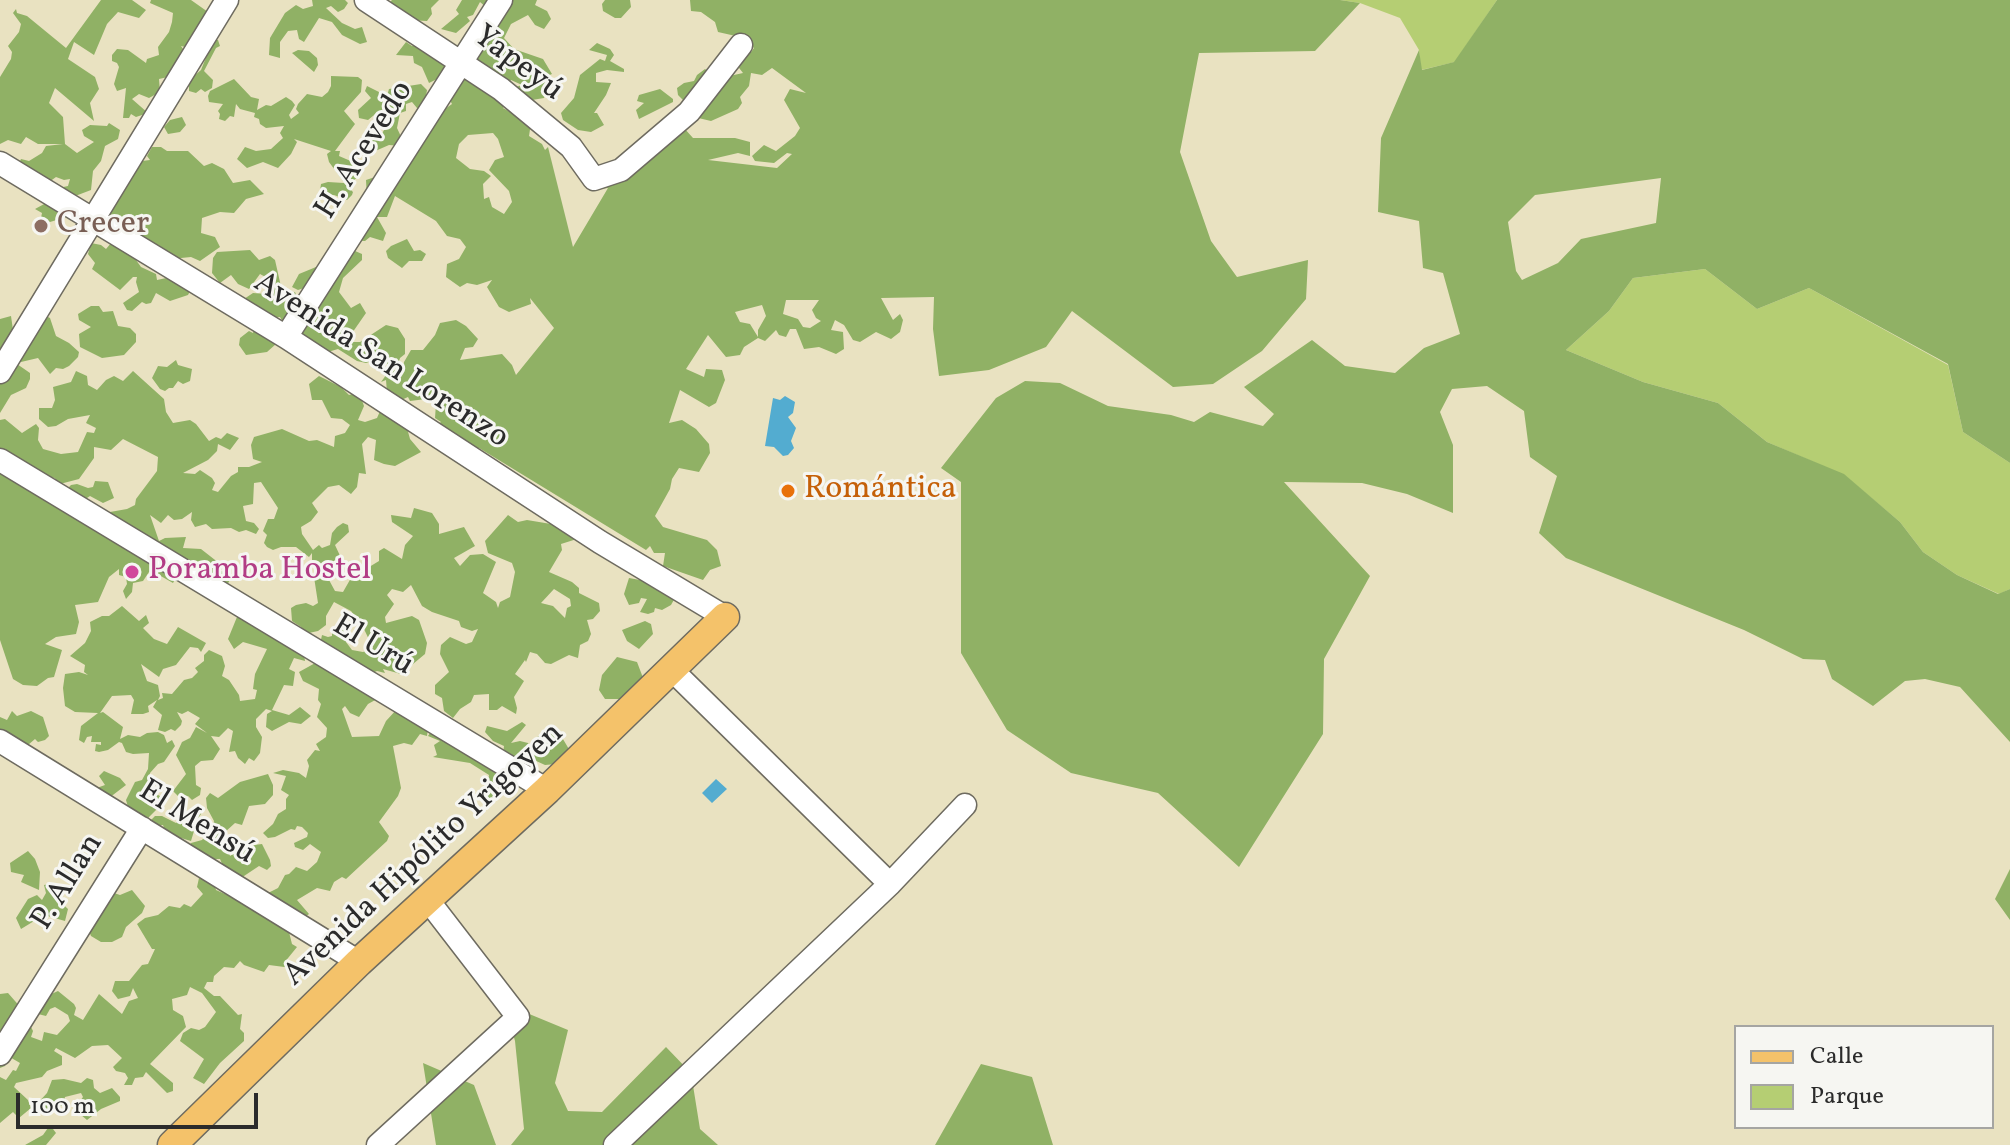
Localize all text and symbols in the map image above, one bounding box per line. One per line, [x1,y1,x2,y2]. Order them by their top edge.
street label: Yapeyú [464,19,570,111]
street label: H. Acevedo [308,75,424,227]
place label: Crecer [57,207,149,245]
marker: Crecer [32,217,50,235]
street label: Avenida San Lorenzo [245,265,515,459]
place label: Romántica [804,472,957,510]
marker: Romántica [779,482,797,500]
place label: Poramba Hostel [148,553,371,591]
marker: Poramba Hostel [123,563,141,581]
street label: El Urú [324,608,420,686]
street label: Avenida Hipólito Yrigoyen [277,716,573,996]
street label: El Mensú [131,773,261,875]
street label: P. Allan [25,828,113,938]
legend [1734,1025,1994,1129]
text: Calle [1810,1040,1863,1074]
scale bar [20,1077,262,1127]
text: Parque [1810,1080,1884,1114]
text: 100 m [30,1090,95,1124]

